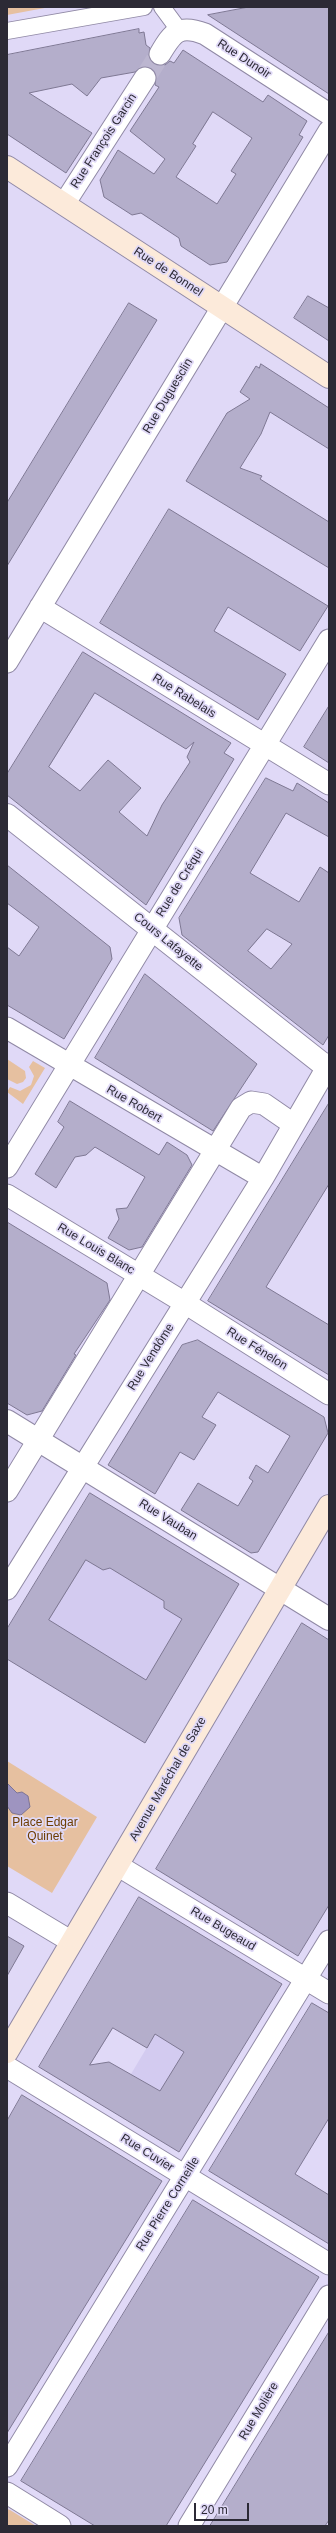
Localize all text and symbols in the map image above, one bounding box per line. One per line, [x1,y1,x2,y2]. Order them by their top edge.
street label: Rue Dunoir [215,36,273,82]
street label: Rue François Garcin [68,91,140,191]
street label: Rue de Bonnel [131,244,205,300]
street label: Rue Duguesclin [140,356,196,436]
street label: Rue Rabelais [150,671,218,721]
street label: Rue de Créqui [153,846,207,920]
street label: Cours Lafayette [131,910,205,974]
street label: Rue Robert [104,1082,164,1126]
street label: Rue Louis Blanc [55,1220,137,1278]
street label: Rue Vendôme [125,1321,177,1393]
street label: Rue Fénelon [224,1325,290,1373]
street label: Rue Vauban [136,1496,200,1544]
street label: Avenue Maréchal de Saxe [127,1715,209,1843]
park label: Place Edgar Quinet [12,1816,78,1844]
street label: Rue Bugeaud [188,1904,258,1954]
street label: Rue Cuvier [118,2131,176,2175]
street label: Rue Pierre Corneille [133,2154,203,2254]
street label: Rue Molière [236,2380,282,2442]
scale bar [196,2495,251,2521]
text: 20 m [201,2503,228,2517]

